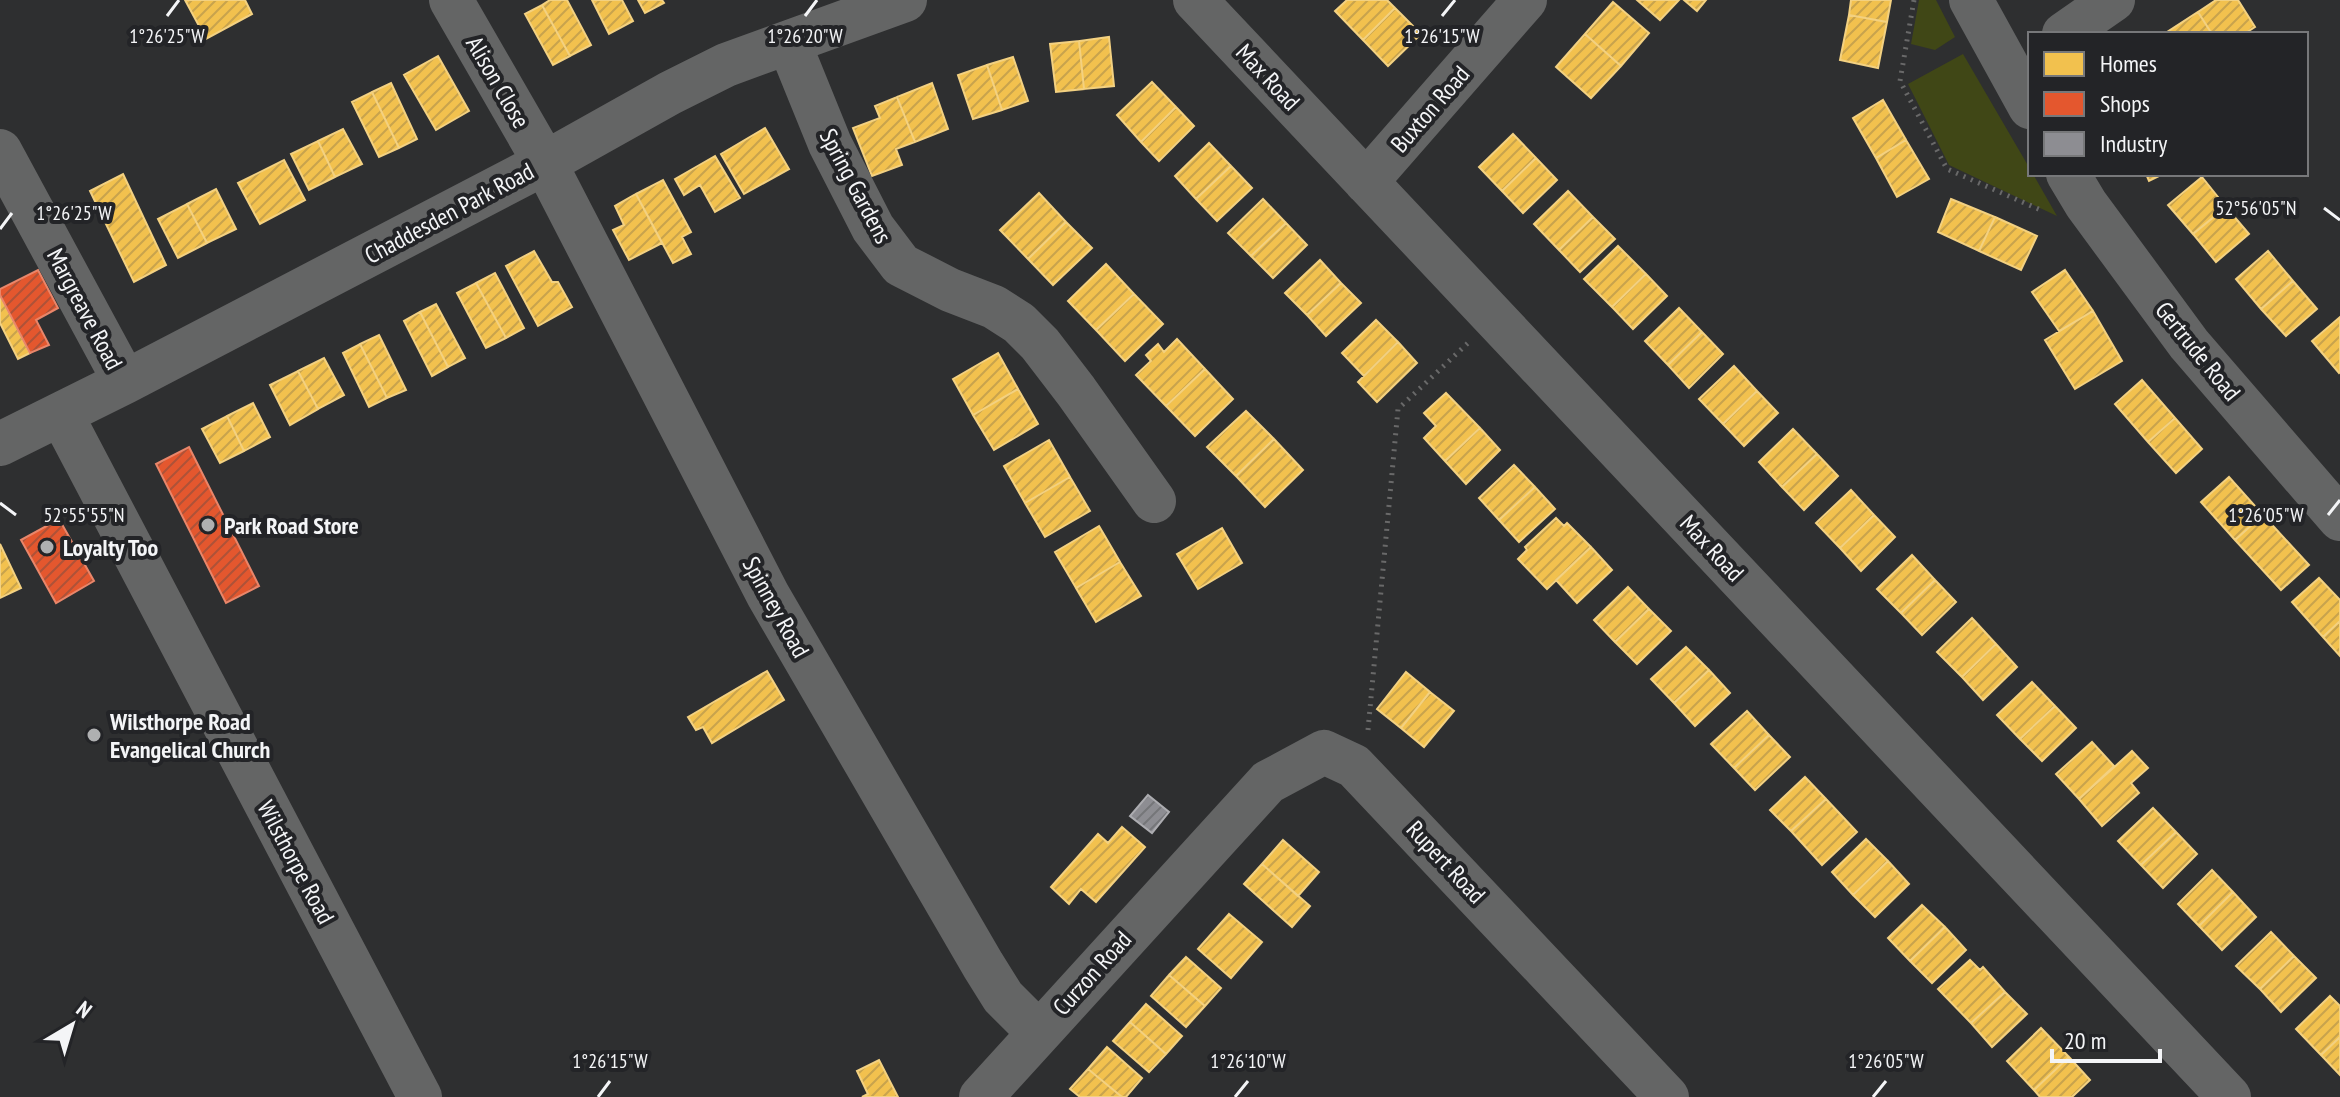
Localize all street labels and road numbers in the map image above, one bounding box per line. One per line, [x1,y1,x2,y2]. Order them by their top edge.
street label: Alison Close [459,30,537,134]
street label: Max Road [1229,37,1307,117]
street label: Buxton Road [1384,59,1476,159]
street label: Spring Gardens [813,123,899,249]
street label: Chaddesden Park Road [359,155,539,271]
street label: Margreave Road [40,243,130,375]
street label: Gertrude Road [2149,295,2247,407]
street label: Max Road [1673,508,1751,588]
street label: Spinney Road [736,551,816,663]
street label: Wilsthorpe Road [251,795,341,929]
street label: Rupert Road [1400,814,1492,910]
street label: Curzon Road [1046,924,1138,1022]

